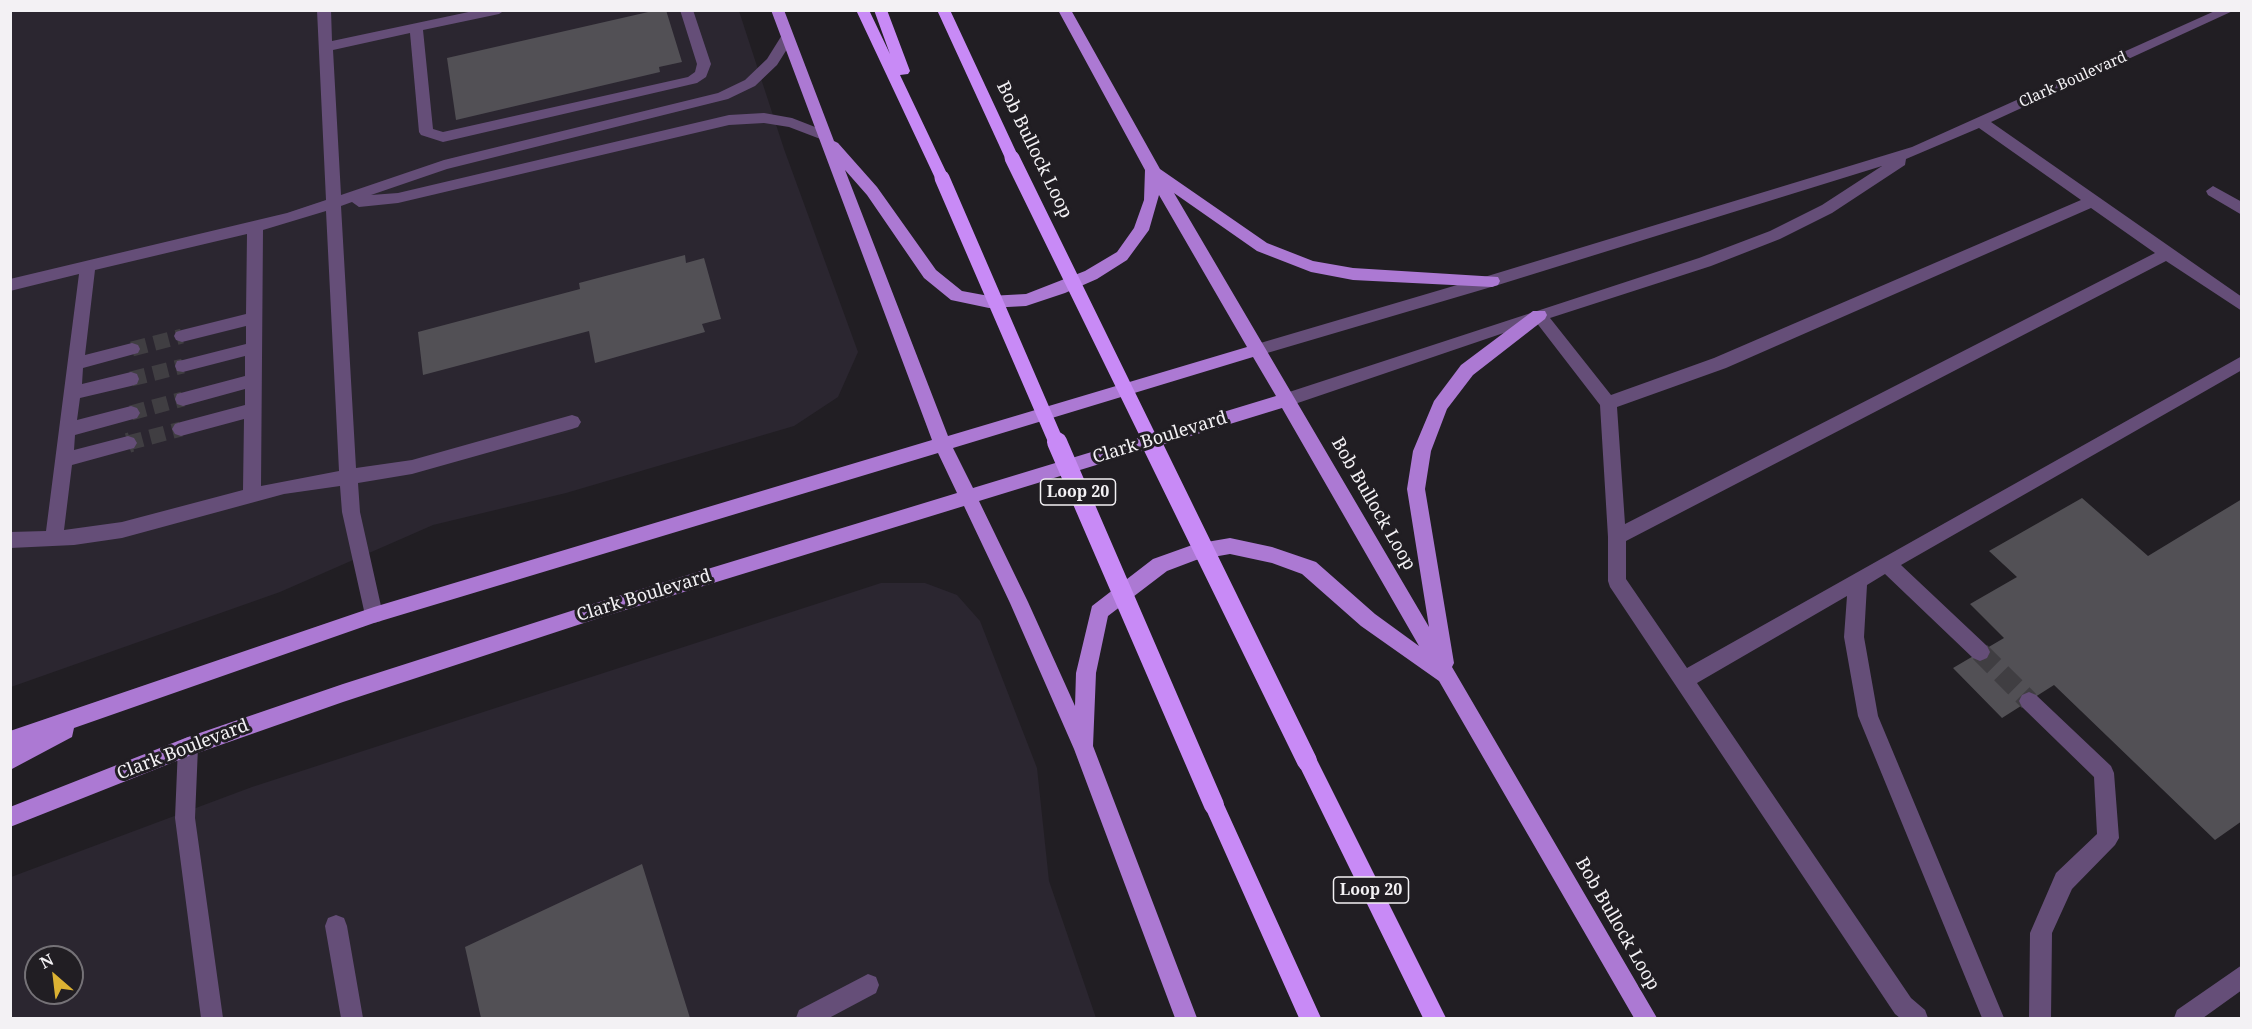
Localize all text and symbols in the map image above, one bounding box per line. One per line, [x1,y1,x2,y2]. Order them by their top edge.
street label: Clark Boulevard [2016,48,2130,112]
street label: Bob Bullock Loop [991,78,1077,222]
street label: Clark Boulevard [1090,407,1230,469]
street label: Bob Bullock Loop [1326,434,1420,574]
road number: Loop 20 [1040,479,1116,505]
street label: Clark Boulevard [574,565,714,627]
street label: Clark Boulevard [114,715,252,785]
street label: Bob Bullock Loop [1570,854,1664,994]
road number: Loop 20 [1334,877,1408,903]
north arrow [24,945,84,1005]
text: N [36,948,57,974]

